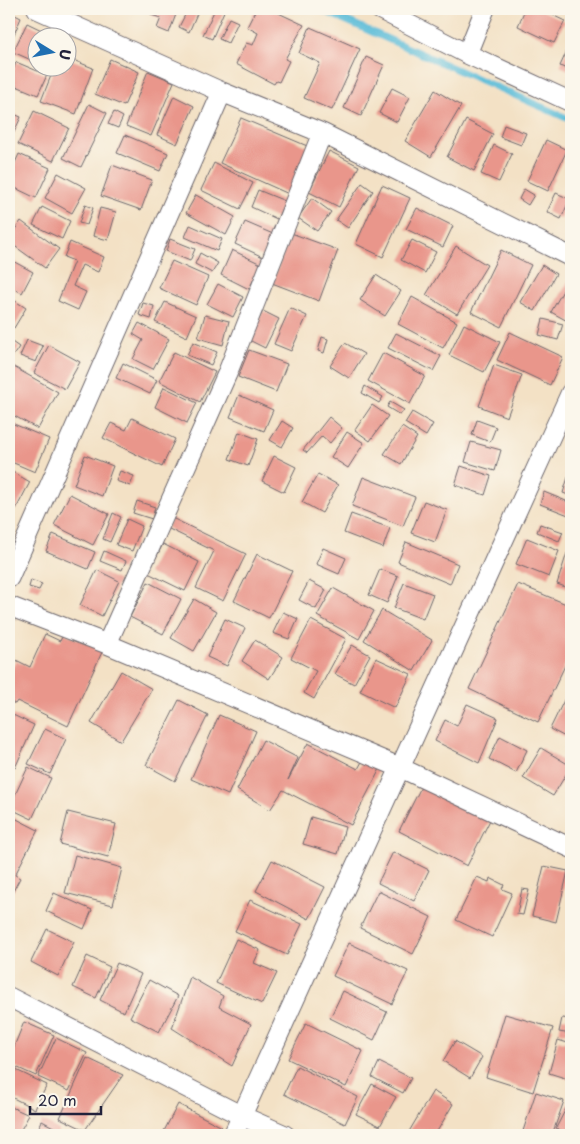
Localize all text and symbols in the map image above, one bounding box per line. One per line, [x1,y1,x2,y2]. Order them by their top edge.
north arrow [28,28,78,78]
text: U [54,47,77,61]
scale bar [30,1084,101,1116]
text: 20 m [38,1088,77,1111]

